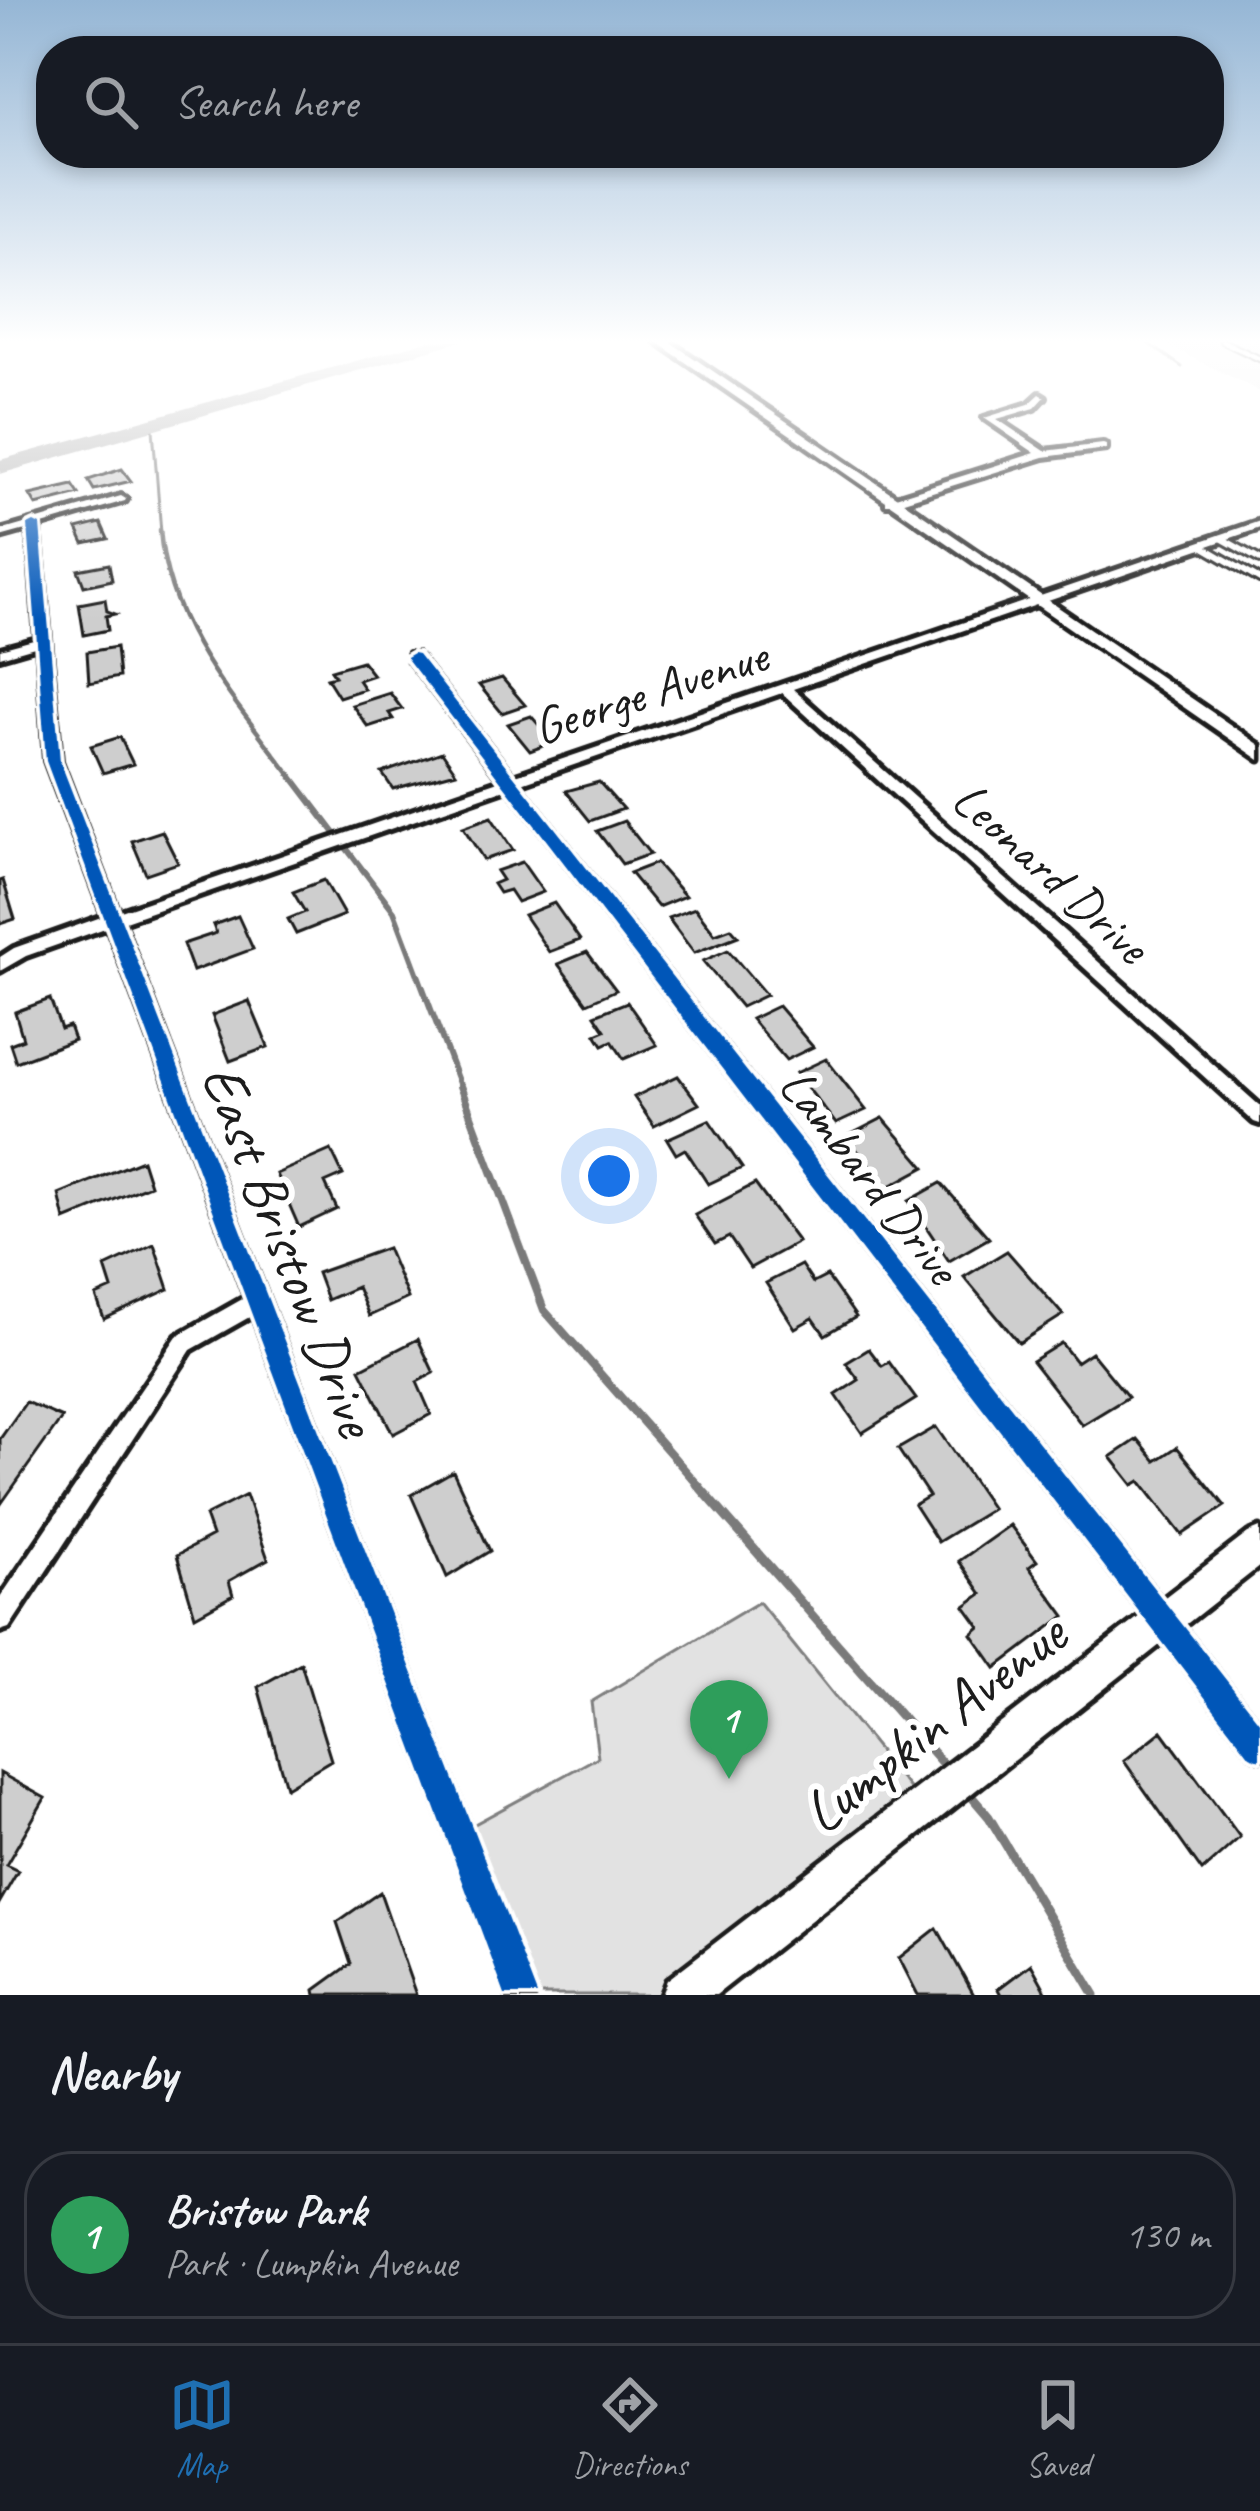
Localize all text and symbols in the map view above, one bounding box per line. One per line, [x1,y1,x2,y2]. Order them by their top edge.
search box [36,36,1224,168]
icon: search [78,69,144,135]
text: Search here [174,74,357,131]
street label: George Avenue [525,622,778,759]
street label: Leonard Drive [939,767,1165,979]
street label: East Bristow Drive [184,1054,397,1450]
street label: Lambard Drive [766,1055,976,1300]
your location [579,1146,639,1206]
street label: Lumpkin Avenue [787,1594,1084,1850]
pin: 1 [690,1680,768,1779]
text: Nearby [48,2041,176,2105]
text: Bristow Park [165,2182,366,2239]
text: 1 [81,2211,99,2260]
text: 130 m [1125,2211,1209,2260]
text: Park · Lumpkin Avenue [165,2239,457,2288]
tab: Map [169,2372,235,2486]
tab: Directions [573,2372,687,2486]
tab: Saved [1025,2372,1091,2486]

